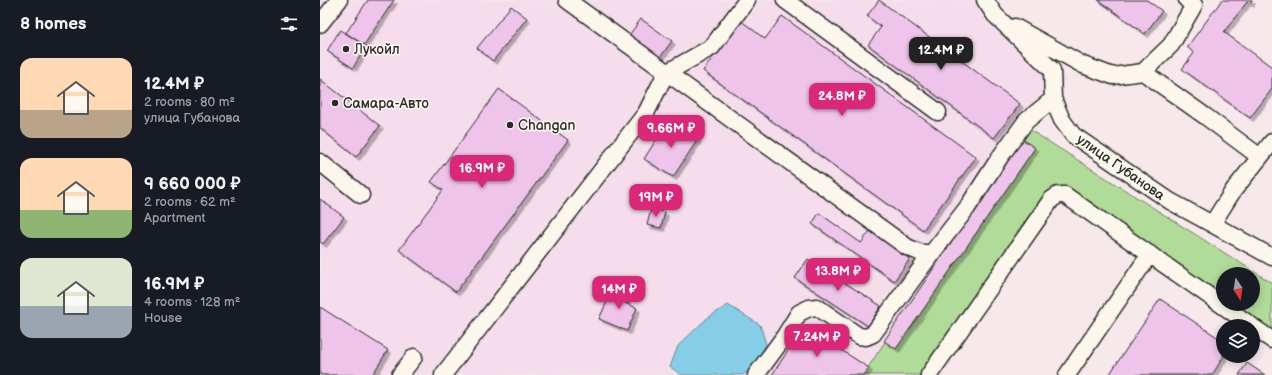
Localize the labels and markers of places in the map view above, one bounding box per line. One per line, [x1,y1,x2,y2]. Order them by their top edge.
pin: 12.4M ₽ [904,37,978,71]
place label: Лукойл [353,41,400,58]
marker: Лукойл [341,44,351,54]
pin: 24.8M ₽ [805,83,879,117]
place label: Самара-Авто [343,95,429,112]
marker: Самара-Авто [330,98,340,108]
pin: 9.66M ₽ [634,115,708,149]
place label: Changan [518,117,576,134]
marker: Changan [505,120,515,130]
pin: 16.9M ₽ [445,155,519,189]
pin: 19M ₽ [628,184,684,218]
pin: 13.8M ₽ [801,258,875,292]
pin: 14M ₽ [591,276,647,310]
pin: 7.24M ₽ [780,324,854,358]

